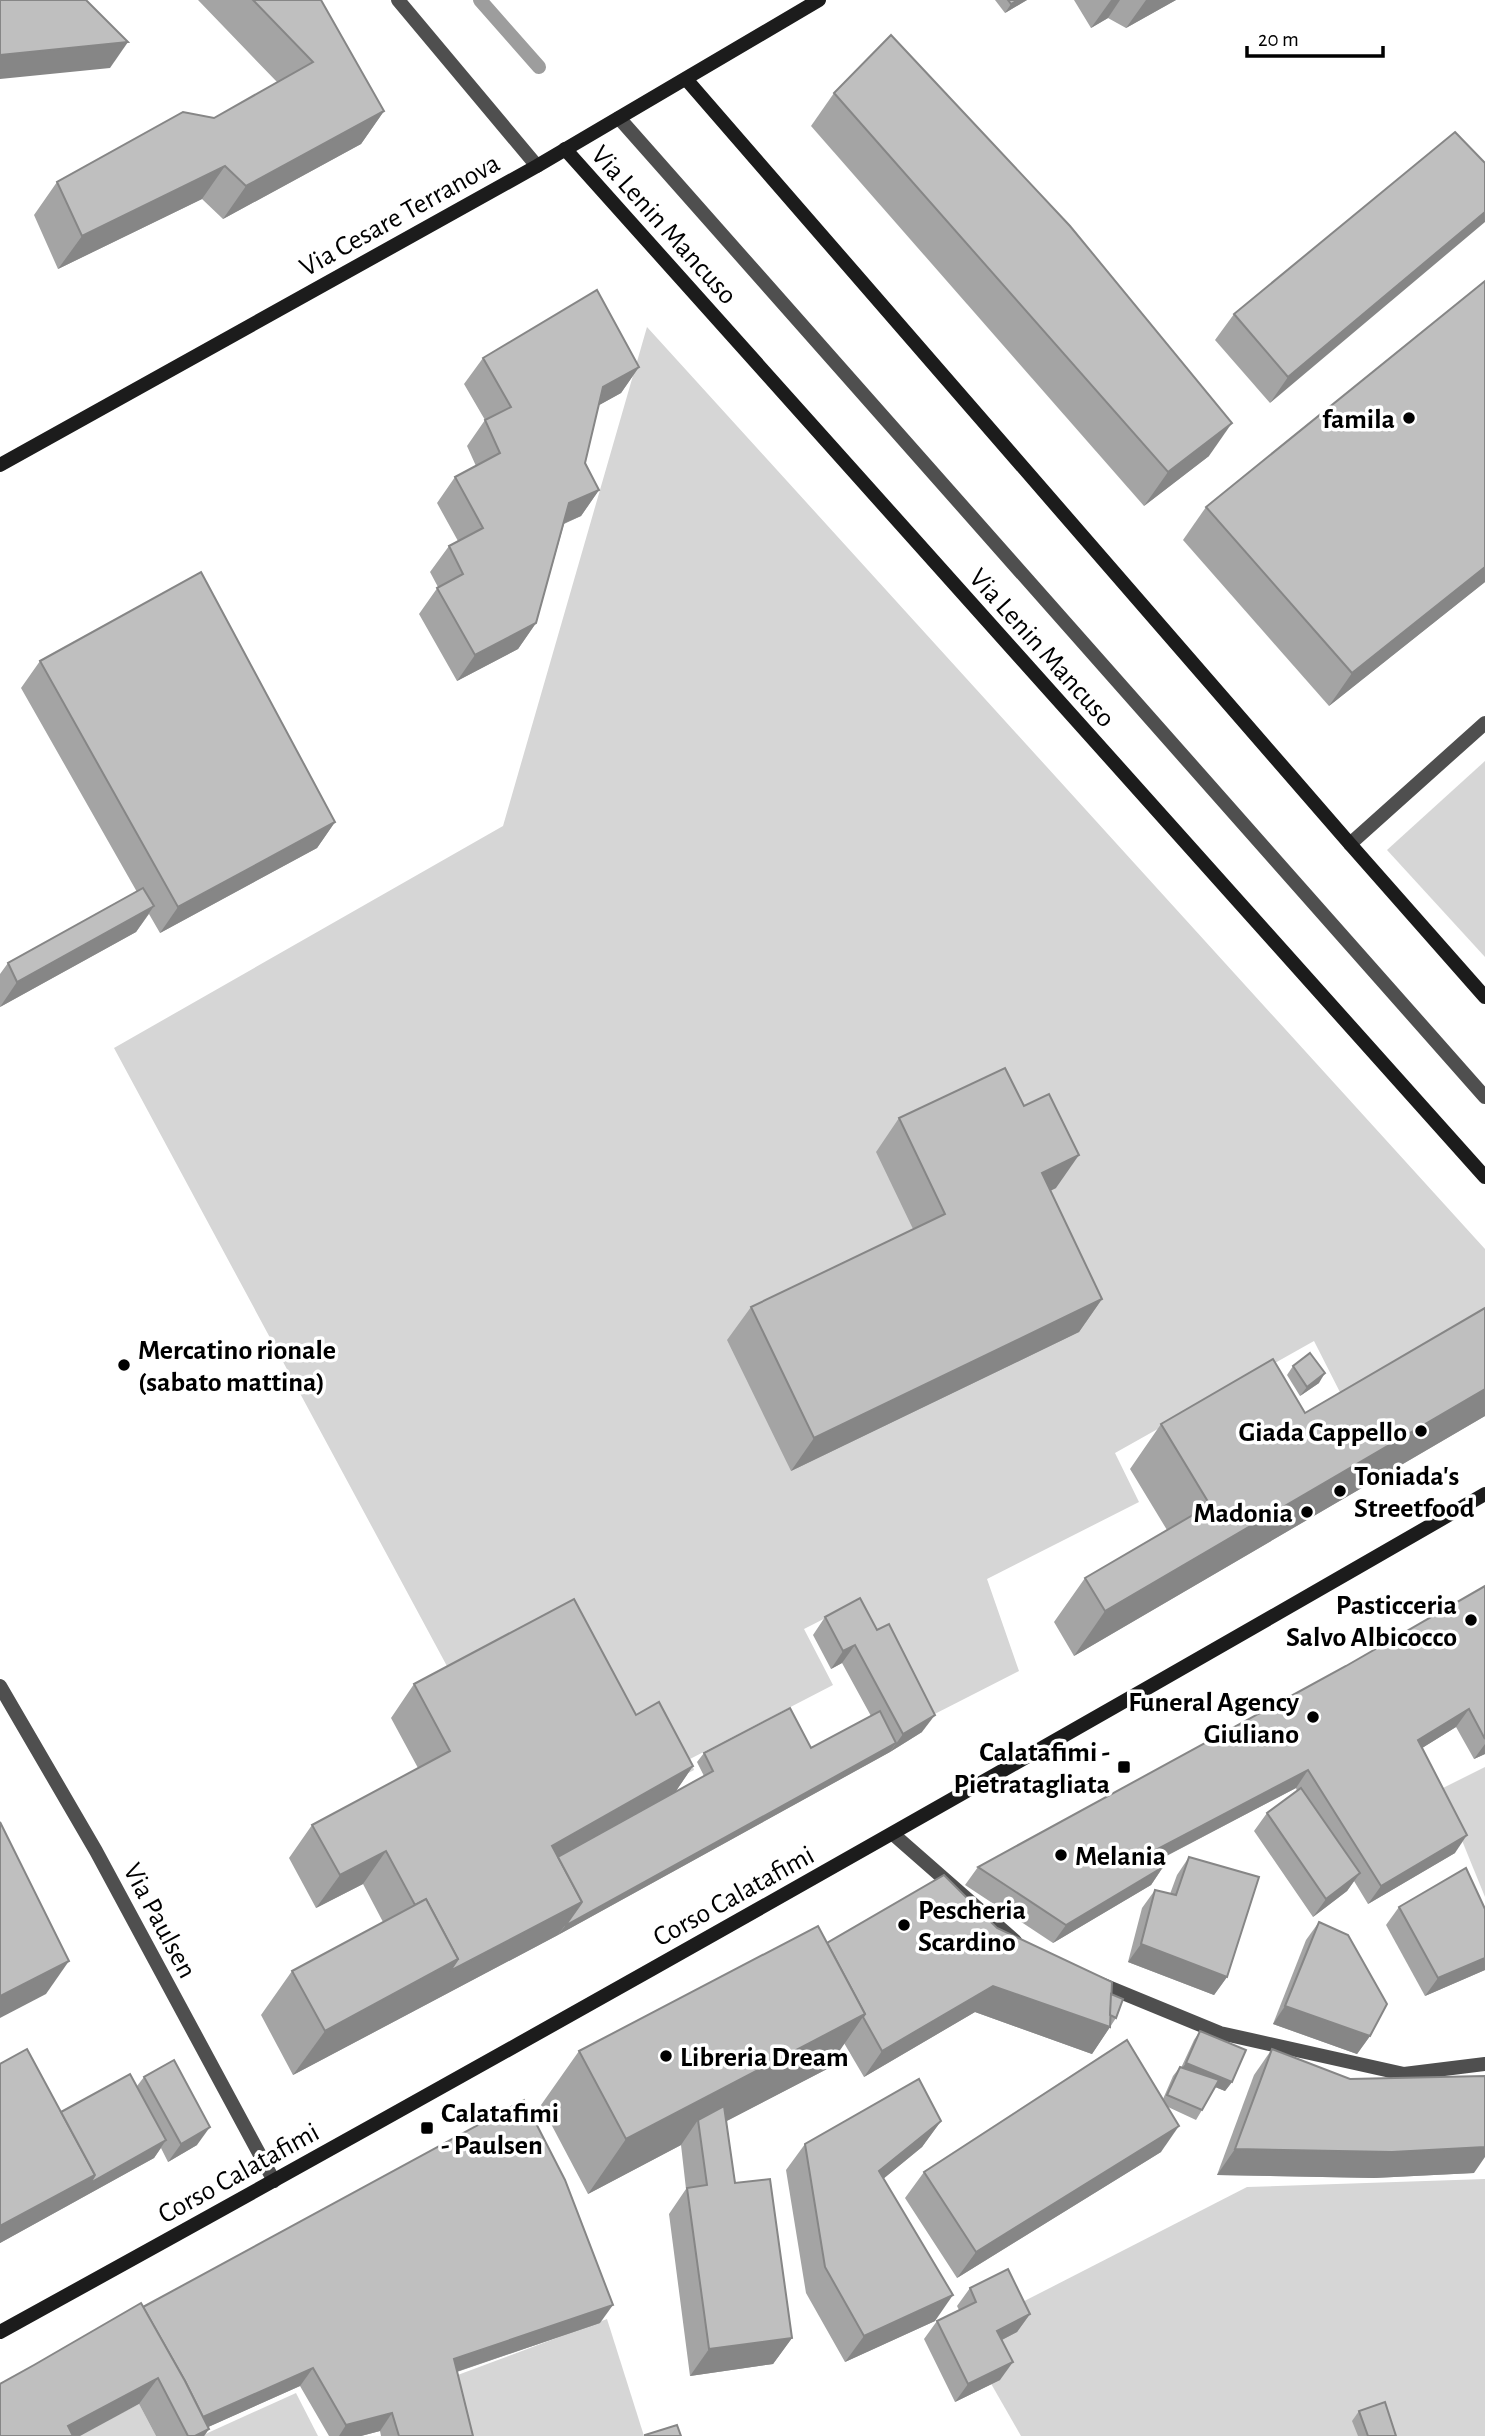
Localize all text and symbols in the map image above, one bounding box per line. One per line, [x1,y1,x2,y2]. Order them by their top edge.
scale bar [1247,14,1384,58]
text: 20 m [1258,29,1299,50]
street label: Via Lenin Mancuso [585,141,742,310]
street label: Via Cesare Terranova [295,149,505,282]
place label: famila [1322,406,1395,434]
marker: famila [1401,410,1417,426]
street label: Via Lenin Mancuso [963,564,1120,733]
place label: Mercatino rionale (sabato mattina) [138,1337,336,1397]
marker: Mercatino rionale (sabato mattina) [116,1357,132,1373]
place label: Giada Cappello [1238,1419,1407,1447]
marker: Giada Cappello [1413,1423,1429,1439]
place label: Toniada's Streetfood [1354,1463,1475,1523]
marker: Toniada's Streetfood [1332,1483,1348,1499]
place label: Madonia [1194,1500,1293,1528]
marker: Madonia [1299,1504,1315,1520]
place label: Pasticceria Salvo Albicocco [1286,1592,1457,1652]
marker: Pasticceria Salvo Albicocco [1463,1612,1479,1628]
place label: Funeral Agency Giuliano [1128,1689,1299,1749]
marker: Funeral Agency Giuliano [1305,1709,1321,1725]
place label: Calatafimi - Pietratagliata [954,1739,1110,1799]
marker: Calatafimi - Pietratagliata [1116,1759,1132,1775]
street label: Corso Calatafimi [649,1841,819,1952]
place label: Melania [1075,1843,1166,1871]
marker: Melania [1053,1847,1069,1863]
street label: Via Paulsen [117,1859,201,1983]
place label: Pescheria Scardino [918,1897,1026,1957]
marker: Pescheria Scardino [896,1917,912,1933]
place label: Libreria Dream [680,2044,849,2072]
marker: Libreria Dream [658,2048,674,2064]
place label: Calatafimi - Paulsen [441,2100,559,2160]
street label: Corso Calatafimi [154,2118,324,2229]
marker: Calatafimi - Paulsen [419,2120,435,2136]

